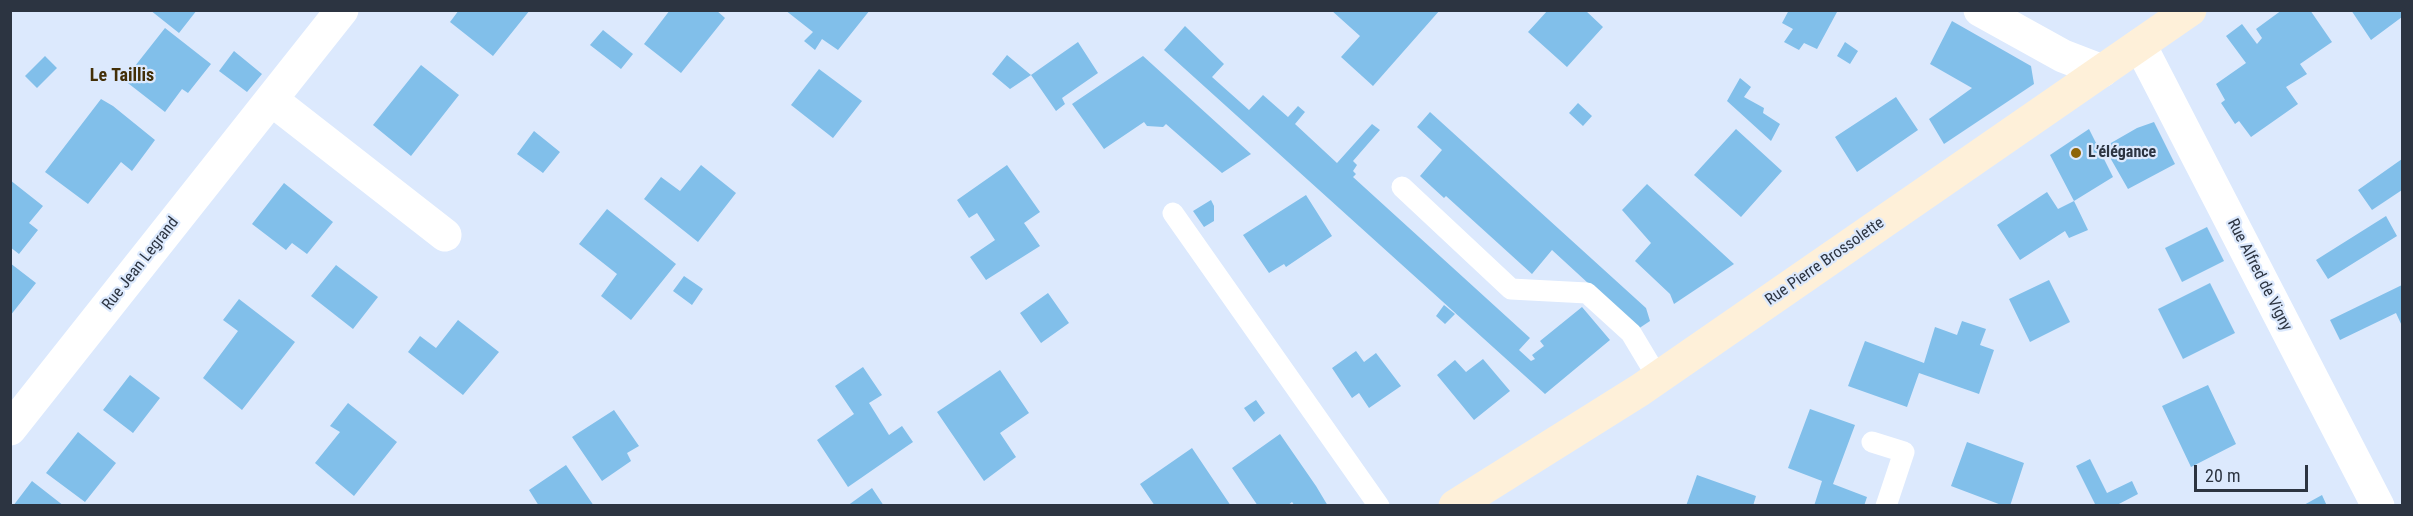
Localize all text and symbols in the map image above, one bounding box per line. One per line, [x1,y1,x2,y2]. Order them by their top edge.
district label: Le Taillis [90,65,154,87]
place label: L’élégance [2088,143,2156,163]
marker: L’élégance [2069,146,2083,160]
street label: Rue Jean Legrand [99,214,183,314]
street label: Rue Pierre Brossolette [1762,214,1888,310]
street label: Rue Alfred de Vigny [2222,216,2296,334]
scale bar [2197,453,2311,491]
text: 20 m [2205,465,2240,486]

